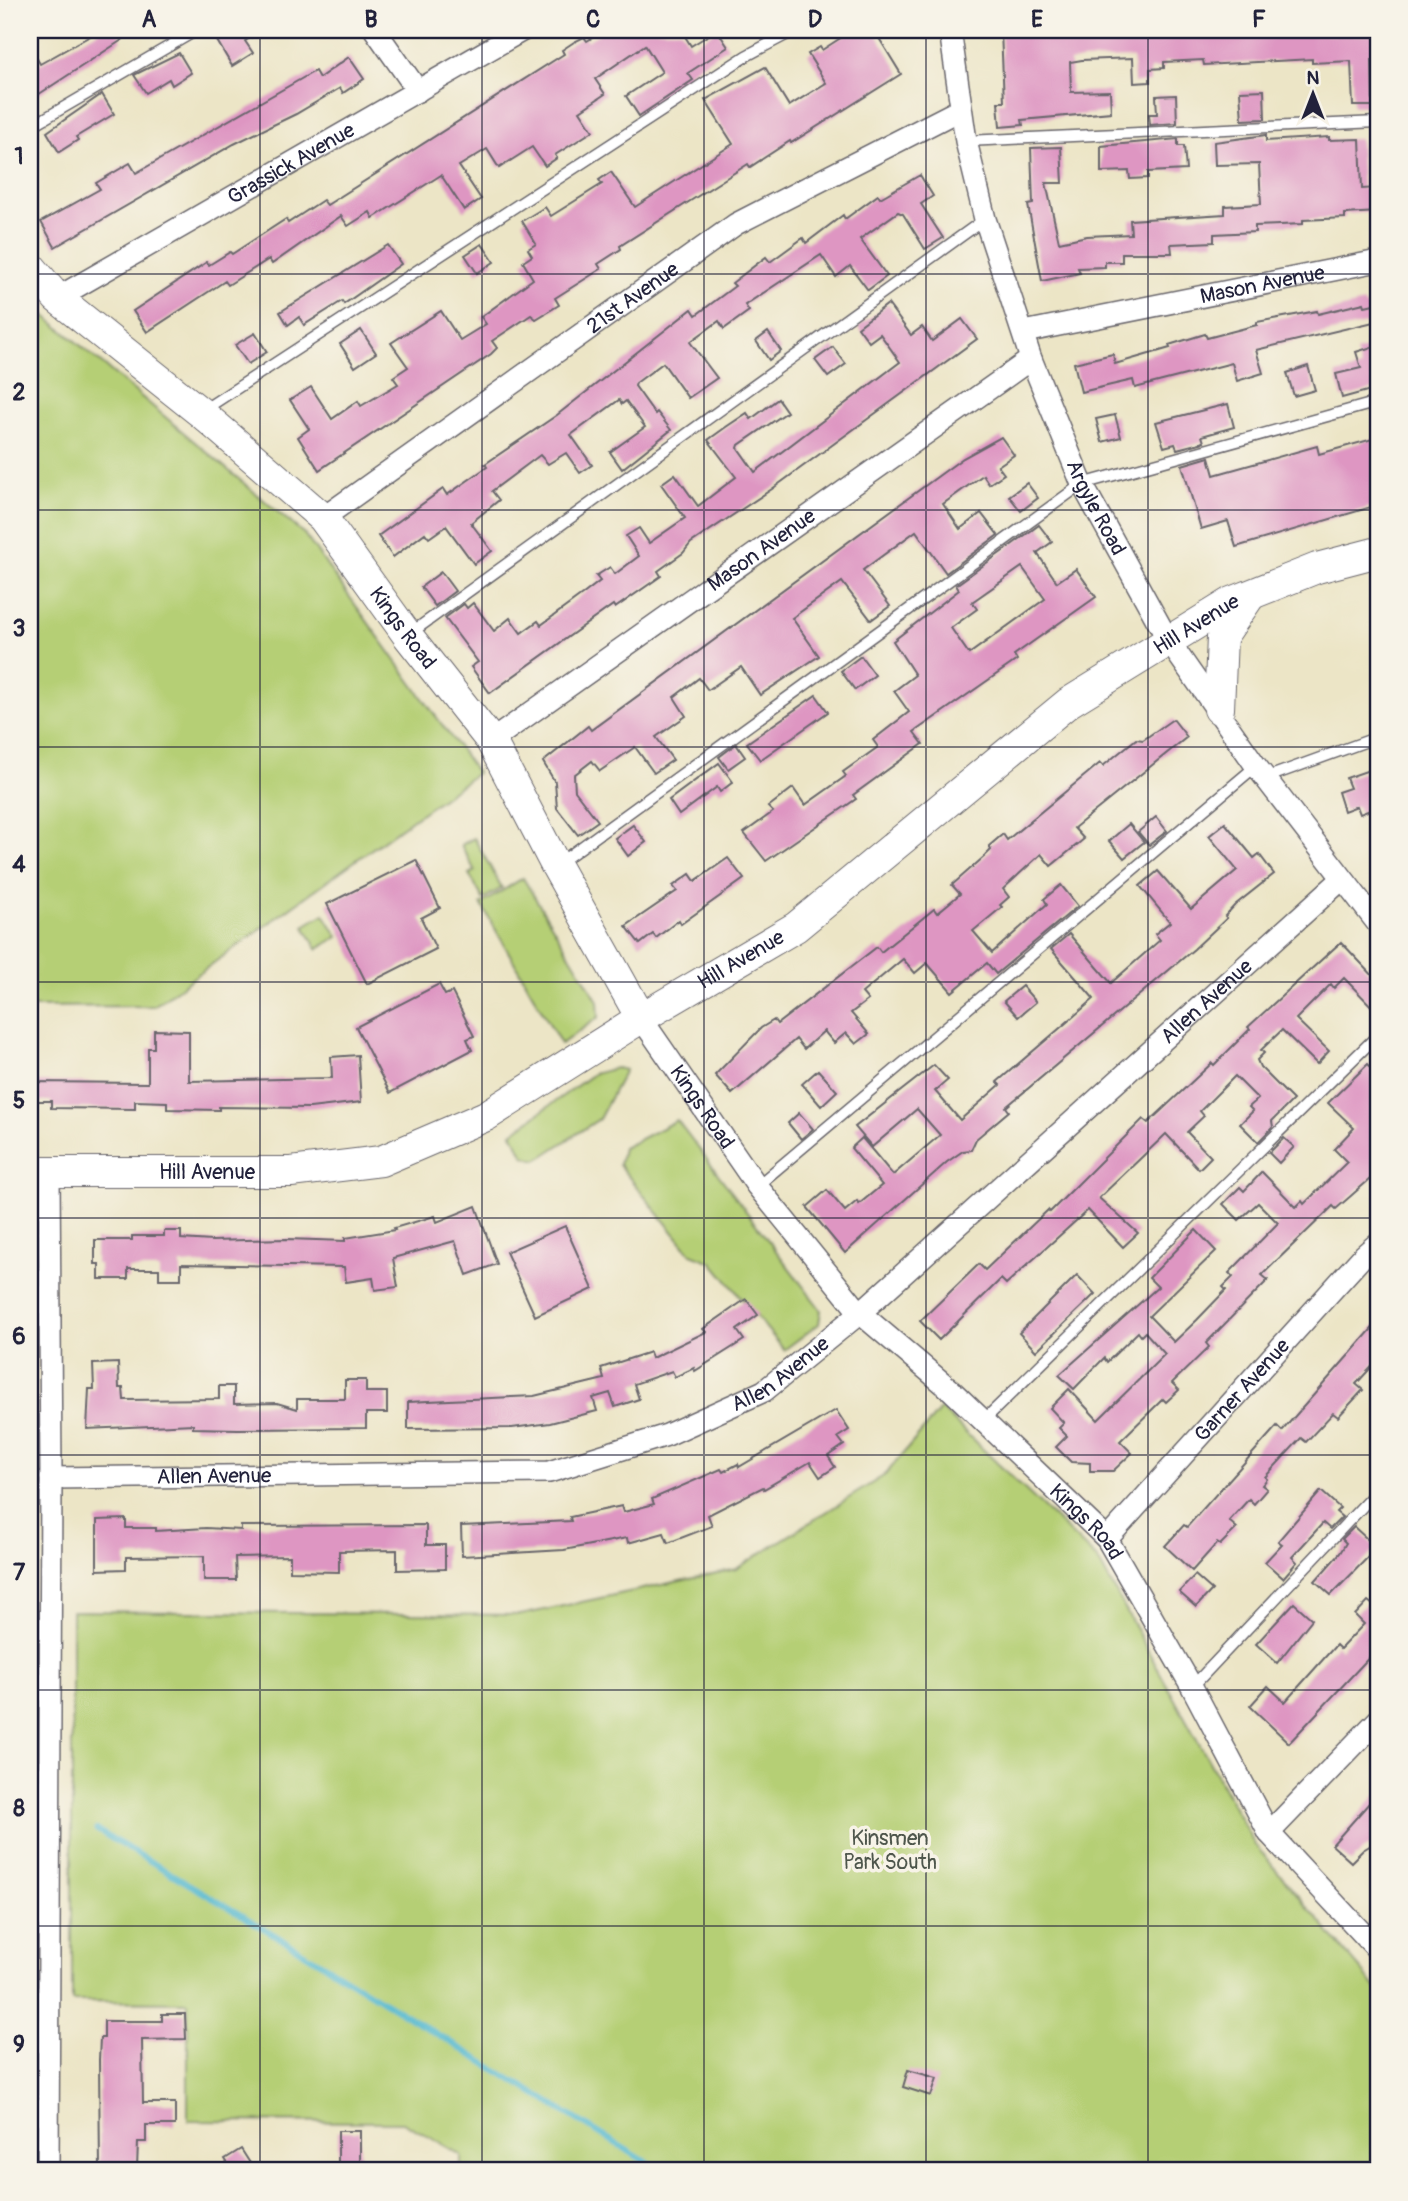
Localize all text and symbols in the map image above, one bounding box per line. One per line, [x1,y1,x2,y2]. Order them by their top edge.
text: A [142,5,157,34]
text: B [364,5,378,34]
text: C [586,5,600,34]
text: D [808,5,822,34]
text: E [1031,5,1043,34]
text: F [1252,5,1266,34]
north arrow [1278,60,1348,130]
text: N [1307,66,1320,90]
street label: Grassick Avenue [223,116,360,211]
text: 1 [15,142,24,171]
street label: 21st Avenue [581,255,685,340]
street label: Mason Avenue [1198,258,1328,310]
text: 2 [13,378,26,407]
street label: Argyle Road [1060,456,1132,560]
street label: Mason Avenue [702,502,821,597]
street label: Kings Road [363,581,442,675]
street label: Hill Avenue [1148,587,1243,661]
text: 3 [13,614,25,643]
text: 4 [12,850,26,879]
street label: Hill Avenue [692,923,790,995]
street label: Allen Avenue [1155,952,1258,1050]
street label: Kings Road [664,1060,741,1154]
text: 5 [13,1086,25,1115]
street label: Hill Avenue [159,1159,256,1186]
text: 6 [12,1322,26,1351]
street label: Allen Avenue [727,1330,835,1418]
street label: Garner Avenue [1188,1332,1296,1447]
street label: Allen Avenue [157,1462,272,1490]
street label: Kings Road [1044,1478,1129,1564]
text: 7 [13,1558,26,1587]
text: 8 [13,1794,25,1823]
park label: Kinsmen Park South [843,1825,937,1876]
text: 9 [13,2030,25,2059]

